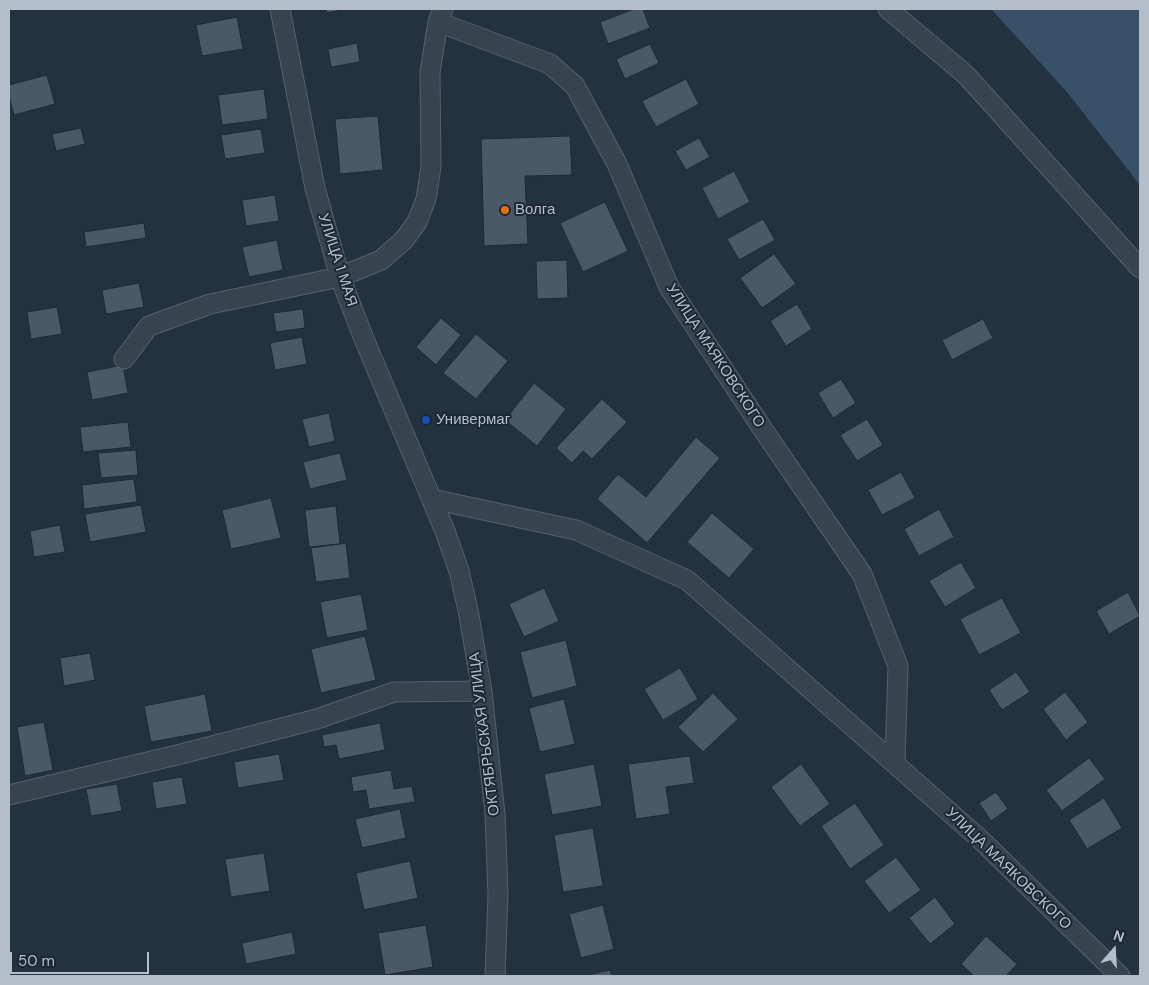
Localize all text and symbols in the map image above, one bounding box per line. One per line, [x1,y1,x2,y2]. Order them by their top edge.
place label: Волга [515,201,555,219]
marker: Волга [499,204,511,216]
street label: УЛИЦА 1 МАЯ [313,211,361,309]
street label: УЛИЦА МАЯКОВСКОГО [662,281,768,431]
place label: Универмаг [436,411,510,429]
marker: Универмаг [420,414,432,426]
street label: ОКТЯБРЬСКАЯ УЛИЦА [466,651,504,817]
street label: УЛИЦА МАЯКОВСКОГО [941,804,1075,934]
north arrow [1089,925,1139,975]
text: N [1111,926,1127,946]
scale bar [12,942,151,974]
text: 50 m [18,951,55,971]

